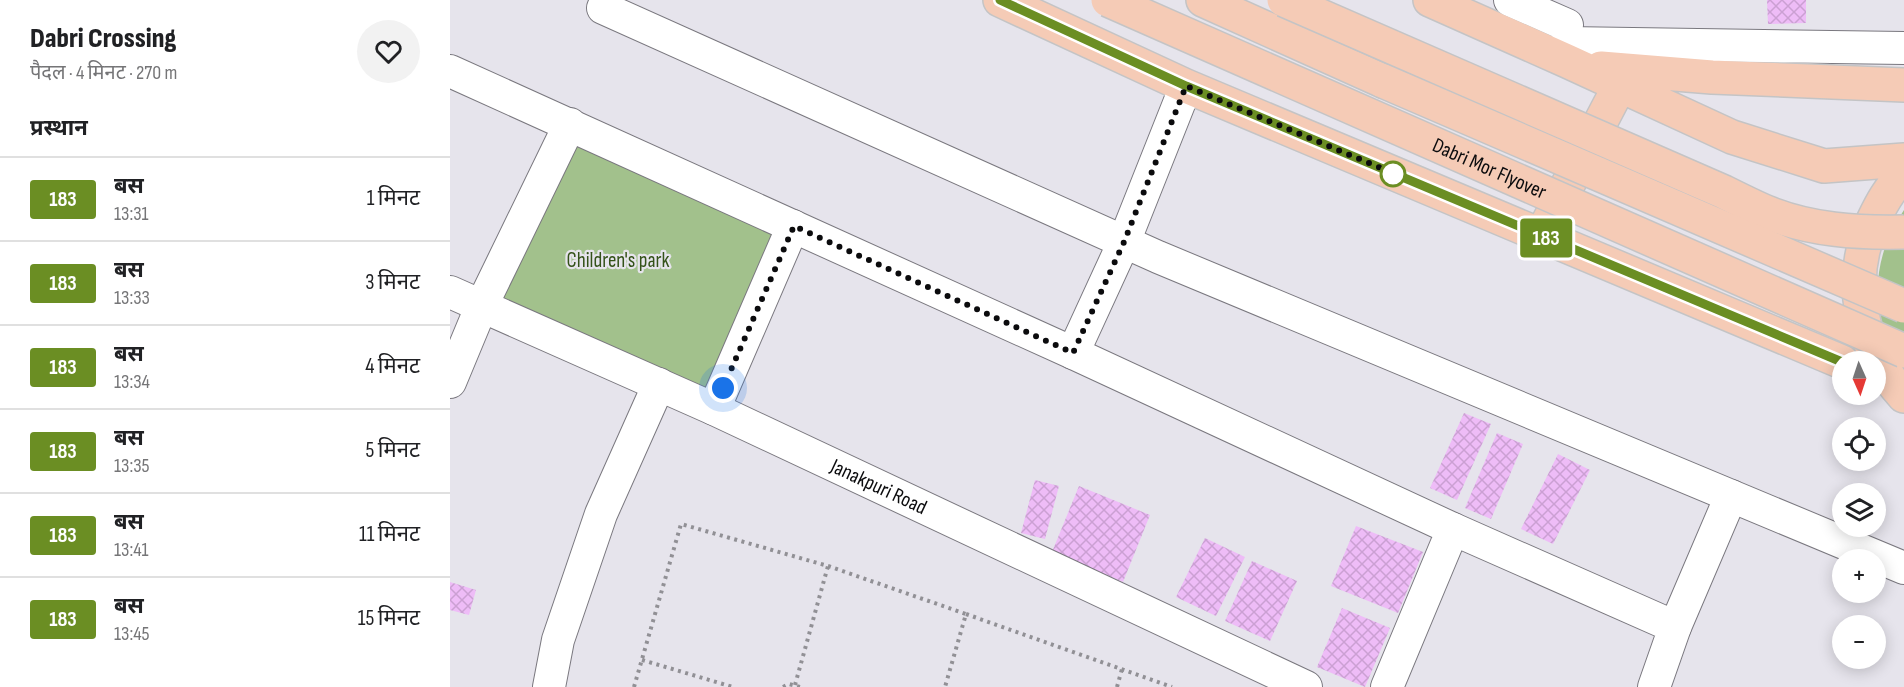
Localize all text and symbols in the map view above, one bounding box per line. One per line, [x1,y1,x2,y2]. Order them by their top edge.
button: heart [357,20,420,83]
text: Dabri Crossing [30,22,176,55]
text: पैदल · 4 मिनट · 270 m [30,61,177,85]
text: प्रस्थान [30,115,88,142]
street label: Dabri Mor Flyover [1429,132,1550,204]
unlabelled marker [1380,161,1406,187]
text: बस [114,173,144,200]
text: 1 मिनट [367,185,420,212]
text: 183 [49,187,77,212]
text: 13:31 [114,202,149,226]
line badge: 183 [1512,218,1580,258]
text: 183 [1532,226,1560,251]
park label: Children's park [566,248,670,273]
text: बस [114,257,144,284]
text: 3 मिनट [365,269,420,296]
text: 183 [49,271,77,296]
text: 13:33 [114,286,150,310]
text: बस [114,341,144,368]
north arrow [1832,351,1886,405]
map controls [1832,351,1886,669]
text: 4 मिनट [365,353,420,380]
text: 183 [49,355,77,380]
text: 13:34 [114,370,150,394]
your location [708,373,738,403]
button: locate [1832,417,1886,471]
text: बस [114,425,144,452]
text: 5 मिनट [366,437,420,464]
text: 183 [49,439,77,464]
street label: Janakpuri Road [826,453,931,520]
text: 13:35 [114,454,150,478]
button: layers [1832,483,1886,537]
text: बस [114,509,144,536]
text: 11 मिनट [359,521,420,548]
text: 183 [49,523,77,548]
text: 13:41 [114,538,149,562]
button: + [1832,549,1886,603]
text: बस [114,593,144,620]
text: 15 मिनट [358,605,420,632]
text: 183 [49,607,77,632]
button: − [1832,615,1886,669]
text: 13:45 [114,622,150,646]

